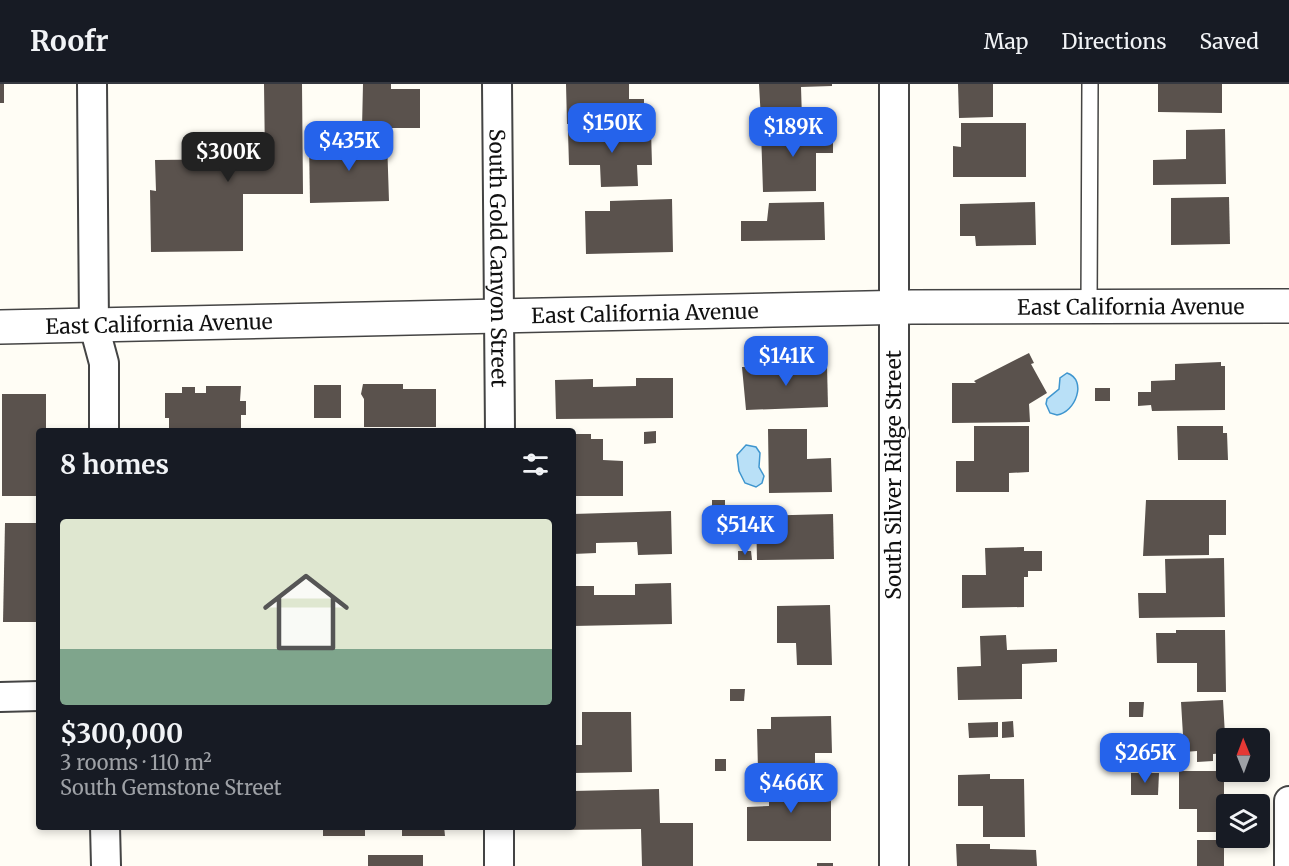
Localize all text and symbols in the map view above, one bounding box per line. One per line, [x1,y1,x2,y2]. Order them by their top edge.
text: Roofr [30,23,108,59]
text: Map [984,28,1028,55]
text: Directions [1061,28,1166,55]
text: Saved [1199,28,1259,55]
pin: $150K [570,103,654,154]
pin: $189K [751,107,835,158]
text: $150K [582,110,642,135]
text: $189K [763,114,823,139]
pin: $435K [307,121,391,172]
text: $435K [318,128,380,153]
street label: South Gold Canyon Street [484,129,513,387]
pin: $300K [186,132,270,183]
text: $300K [196,139,260,164]
street label: East California Avenue [1017,293,1245,320]
street label: East California Avenue [531,297,759,329]
street label: East California Avenue [45,308,273,340]
pin: $141K [744,336,828,387]
text: $141K [758,343,814,368]
street label: South Silver Ridge Street [880,350,907,600]
text: 8 homes [60,448,169,481]
icon: filters [519,448,552,481]
pin: $514K [703,505,787,556]
text: $514K [716,512,774,537]
icon: home [252,558,360,666]
text: $300,000 [60,717,183,750]
north arrow [1216,728,1270,782]
map controls [1216,728,1270,848]
pin: $265K [1103,733,1187,784]
text: $265K [1114,740,1176,765]
text: 3 rooms · 110 m² [60,750,212,775]
pin: $466K [749,763,833,814]
text: $466K [759,770,823,795]
text: South Gemstone Street [60,775,282,800]
button: layers [1216,794,1270,848]

